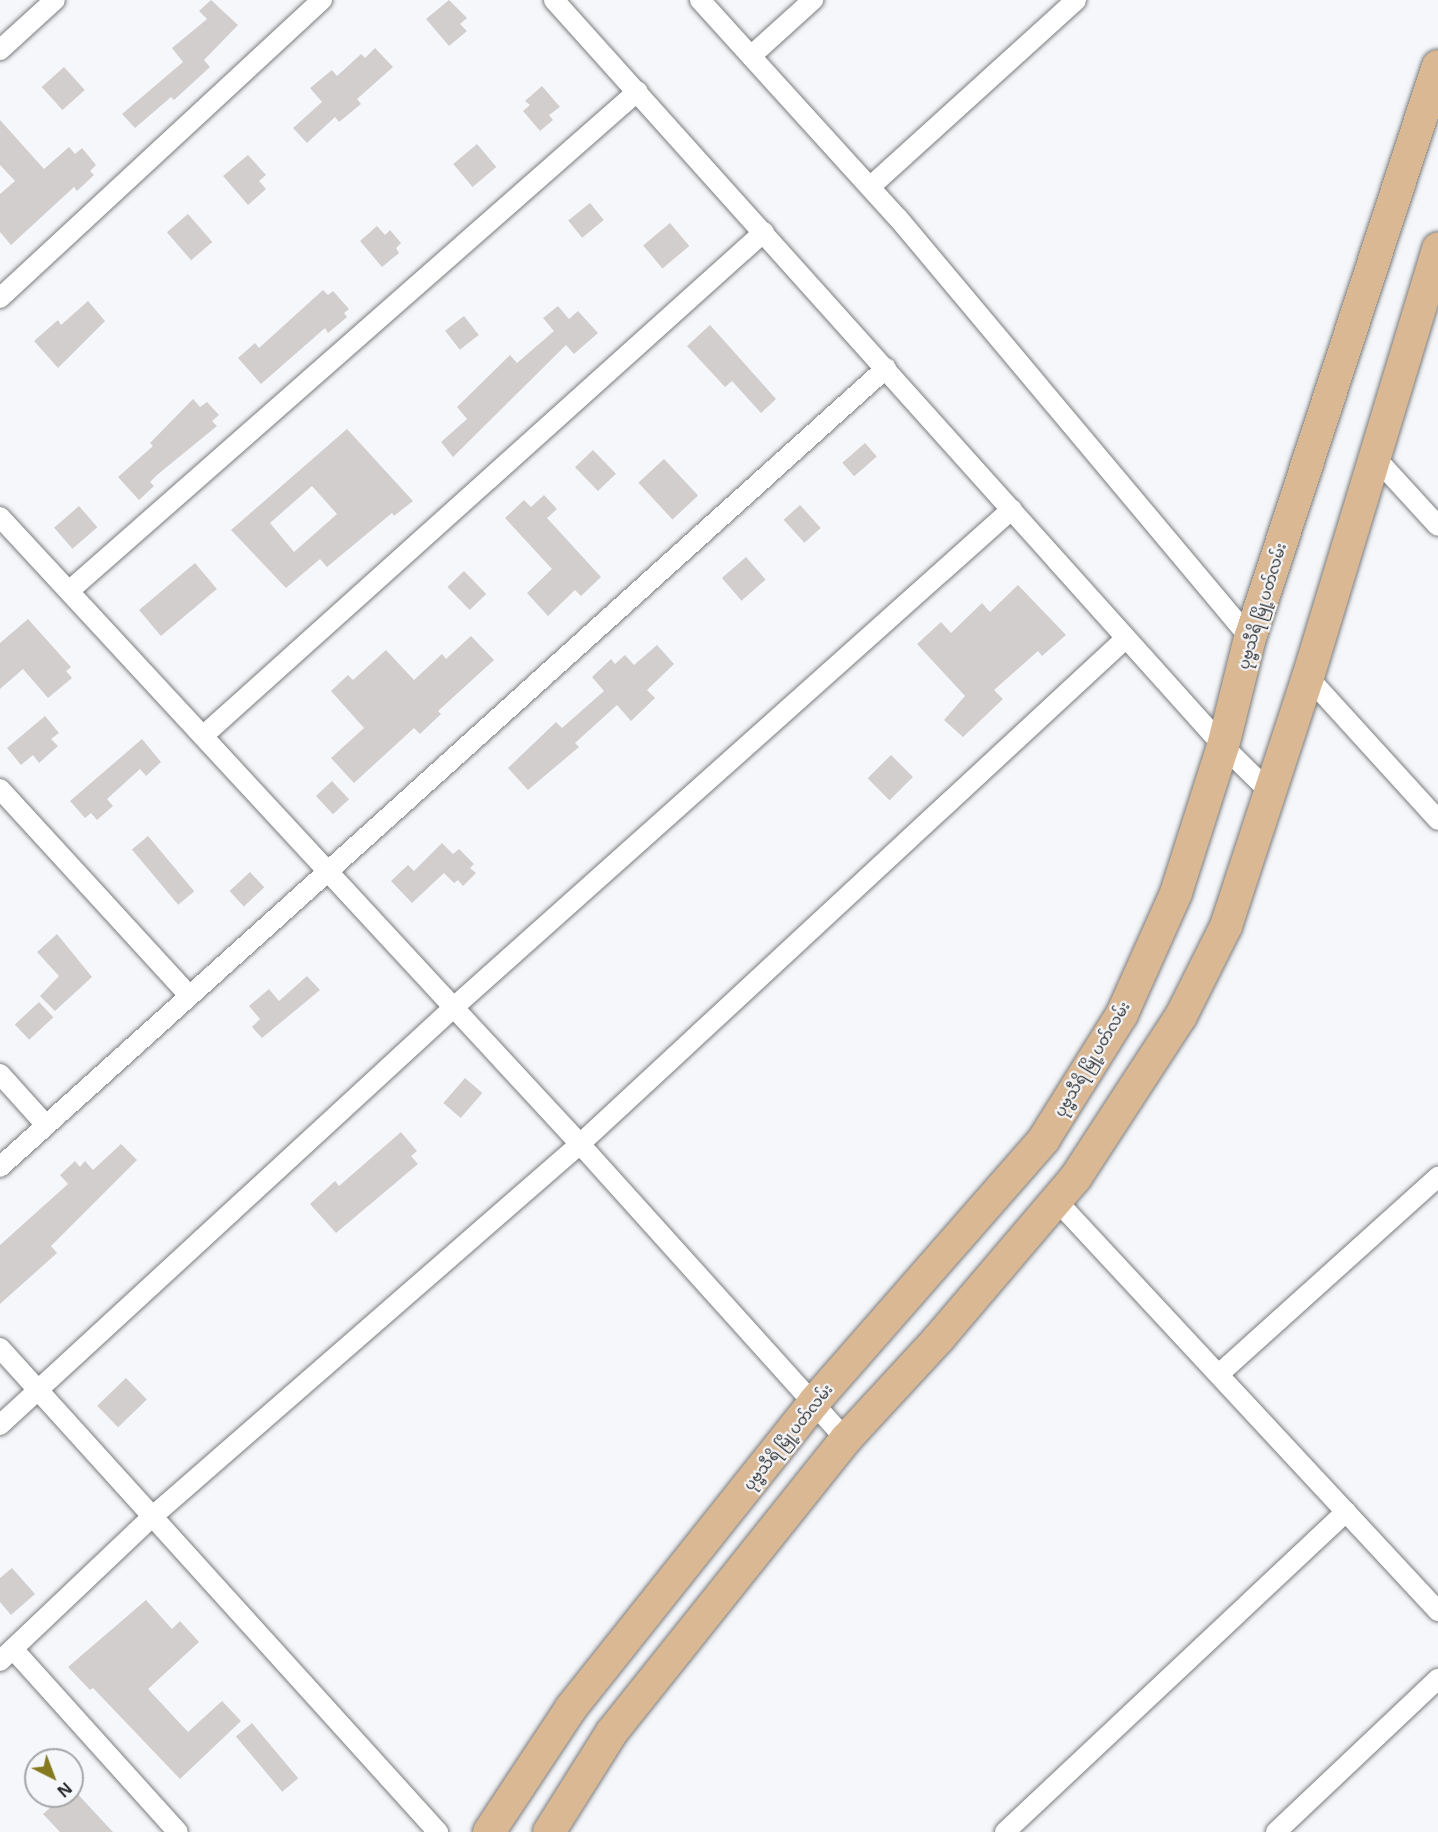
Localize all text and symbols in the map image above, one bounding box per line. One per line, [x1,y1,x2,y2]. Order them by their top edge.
street label: ပုဗ္ဗသီရိ မြို့ပတ်လမ်း [1234,541,1290,671]
street label: ပုဗ္ဗသီရိ မြို့ပတ်လမ်း [1050,998,1134,1120]
street label: ပုဗ္ဗသီရိ မြို့ပတ်လမ်း [740,1380,836,1494]
north arrow [24,1748,84,1808]
text: N [53,1777,77,1802]

